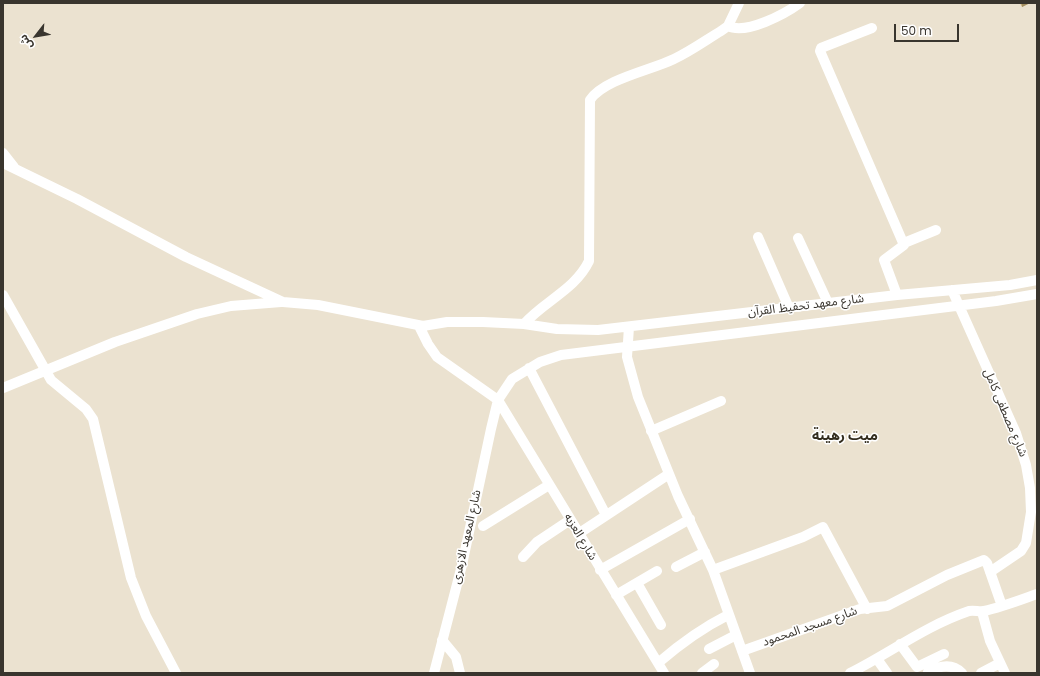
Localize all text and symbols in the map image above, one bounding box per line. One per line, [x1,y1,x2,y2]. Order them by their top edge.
north arrow [16,16,56,56]
scale bar [896,16,961,42]
text: 50 m [901,22,932,39]
text: ش [15,32,36,53]
street label: شارع معهد تحفيظ القرآن [747,292,865,320]
street label: شارع مصطفى كامل [980,367,1030,459]
district label: ميت رهينة [812,428,878,444]
street label: شارع المعهد الازهرى [449,489,485,585]
street label: شارع العزبه [560,511,600,563]
street label: شارع مسجد المحمود [761,604,859,650]

